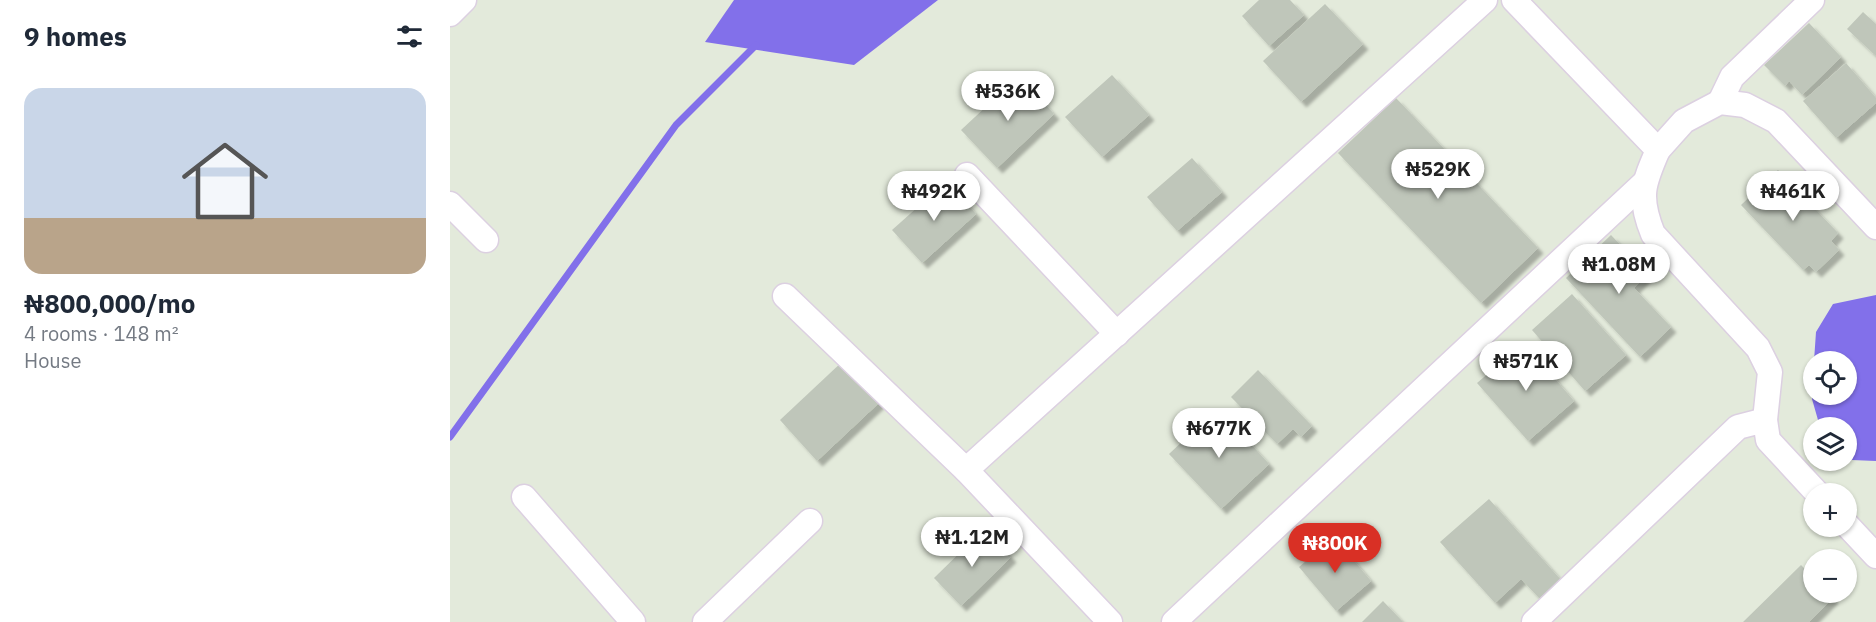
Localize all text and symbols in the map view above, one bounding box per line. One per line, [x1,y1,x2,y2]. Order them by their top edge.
text: 9 homes [24,19,127,53]
icon: filters [393,20,426,53]
pin: ₦536K [966,71,1050,122]
text: ₦536K [975,77,1041,104]
icon: home [171,127,279,235]
pin: ₦529K [1396,149,1480,200]
text: ₦529K [1405,155,1471,182]
pin: ₦492K [892,171,976,222]
pin: ₦461K [1751,171,1835,222]
text: ₦492K [901,177,967,204]
text: ₦461K [1760,177,1826,204]
pin: ₦1.08M [1570,244,1668,295]
text: ₦1.08M [1582,250,1656,277]
text: ₦800,000/mo [24,286,195,320]
text: 4 rooms · 148 m² [24,320,179,347]
pin: ₦571K [1484,341,1568,392]
text: House [24,347,81,374]
text: ₦571K [1493,347,1559,374]
map controls [1803,351,1857,603]
button: locate [1803,351,1857,405]
pin: ₦677K [1177,408,1261,459]
text: ₦677K [1186,414,1252,441]
button: layers [1803,417,1857,471]
button: + [1803,483,1857,537]
pin: ₦1.12M [923,517,1021,568]
text: ₦1.12M [935,523,1009,550]
pin: ₦800K [1293,523,1377,574]
text: ₦800K [1302,529,1368,556]
button: − [1803,549,1857,603]

